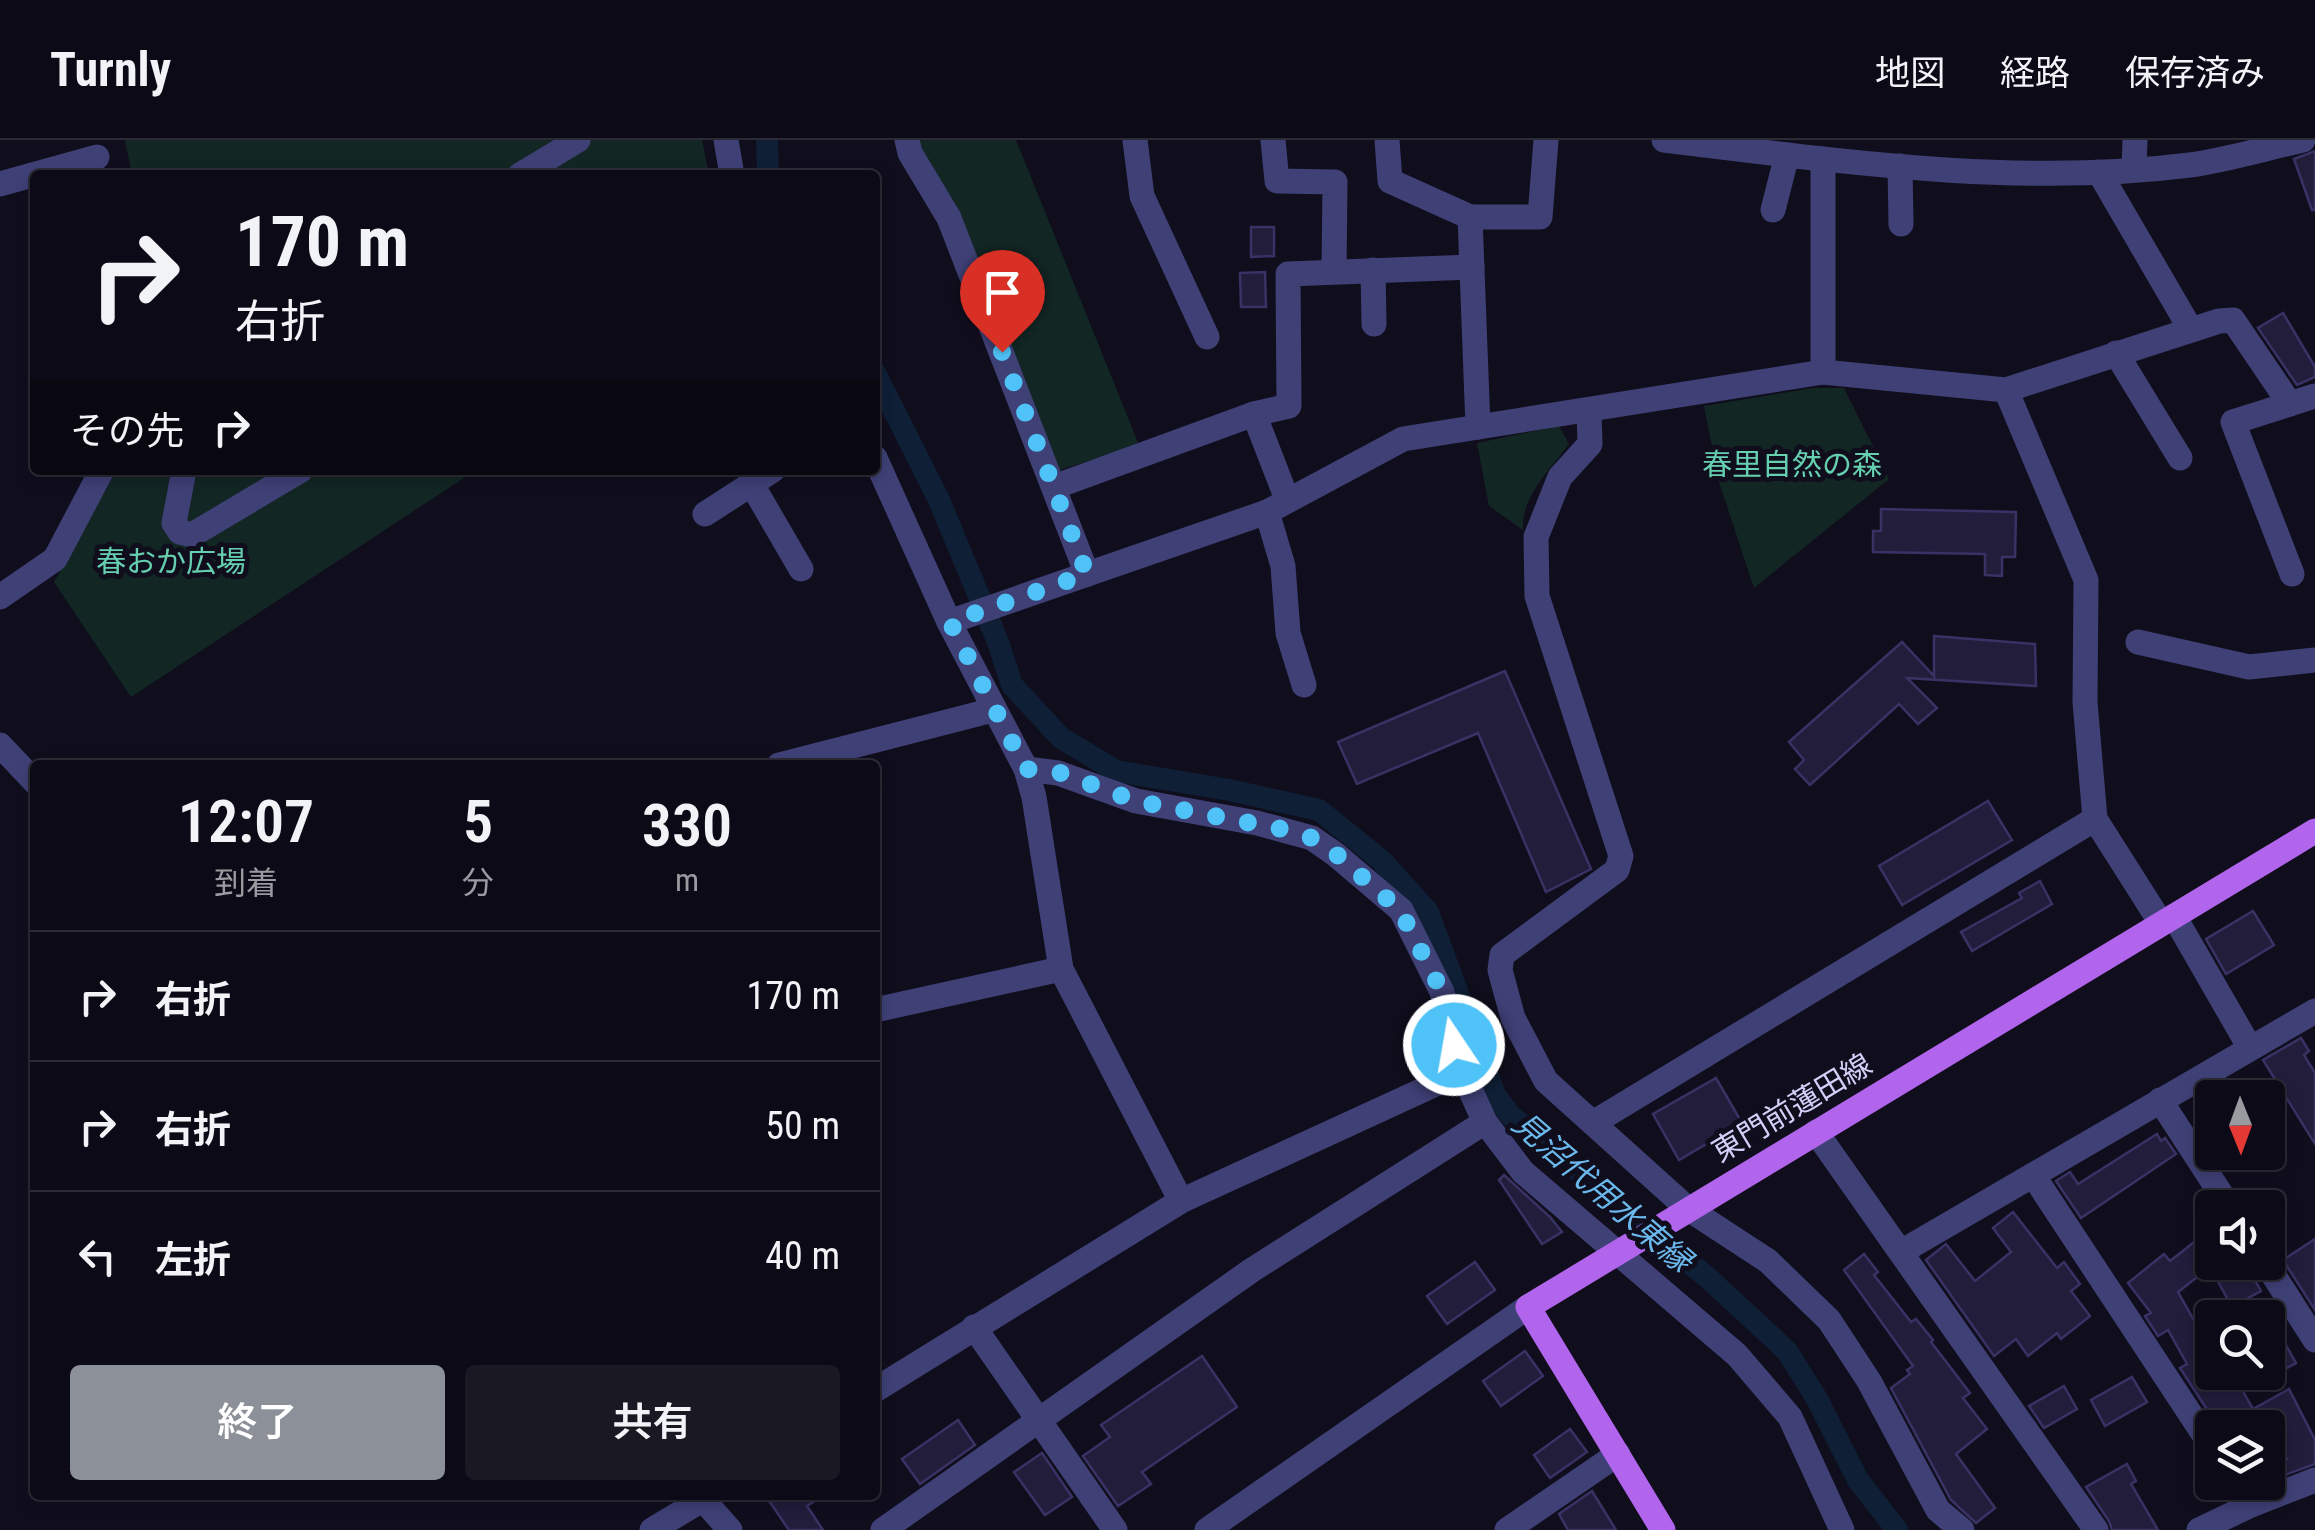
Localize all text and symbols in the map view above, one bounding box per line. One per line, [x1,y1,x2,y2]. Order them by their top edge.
text: Turnly [50,41,171,98]
text: 地図 [1875,53,1945,94]
text: 経路 [2000,53,2070,94]
text: 保存済み [2125,53,2265,94]
text: 170 m [235,201,409,283]
icon: right [70,210,200,340]
pin [960,250,1045,353]
icon: arrive [975,265,1030,320]
text: 右折 [235,295,325,348]
icon: right [204,400,259,455]
text: その先 [70,409,184,453]
park label: 春里自然の森 [1702,447,1882,482]
park label: 春おか広場 [96,544,246,579]
text: 12:07 [178,786,314,857]
text: 5 [463,786,493,857]
text: 330 [642,790,732,861]
text: m [675,861,699,899]
text: 到着 [214,864,278,902]
text: 分 [462,864,494,902]
icon: right [70,969,125,1024]
text: 170 m [746,974,840,1018]
text: 右折 [155,978,231,1022]
position arrow [1402,993,1506,1097]
street label: 東門前蓮田線 [1706,1046,1878,1169]
north arrow [2195,1080,2285,1170]
map controls [2195,1080,2285,1500]
icon: right [70,1099,125,1154]
text: 50 m [765,1104,840,1148]
water label: 見沼代用水東縁 [1505,1104,1701,1282]
text: 右折 [155,1108,231,1152]
button: sound [2195,1190,2285,1280]
icon: left [70,1229,125,1284]
text: 40 m [765,1234,840,1278]
text: 左折 [155,1238,231,1282]
button: search [2195,1300,2285,1390]
button: 終了 [70,1365,445,1480]
button: 共有 [465,1365,840,1480]
button: layers [2195,1410,2285,1500]

